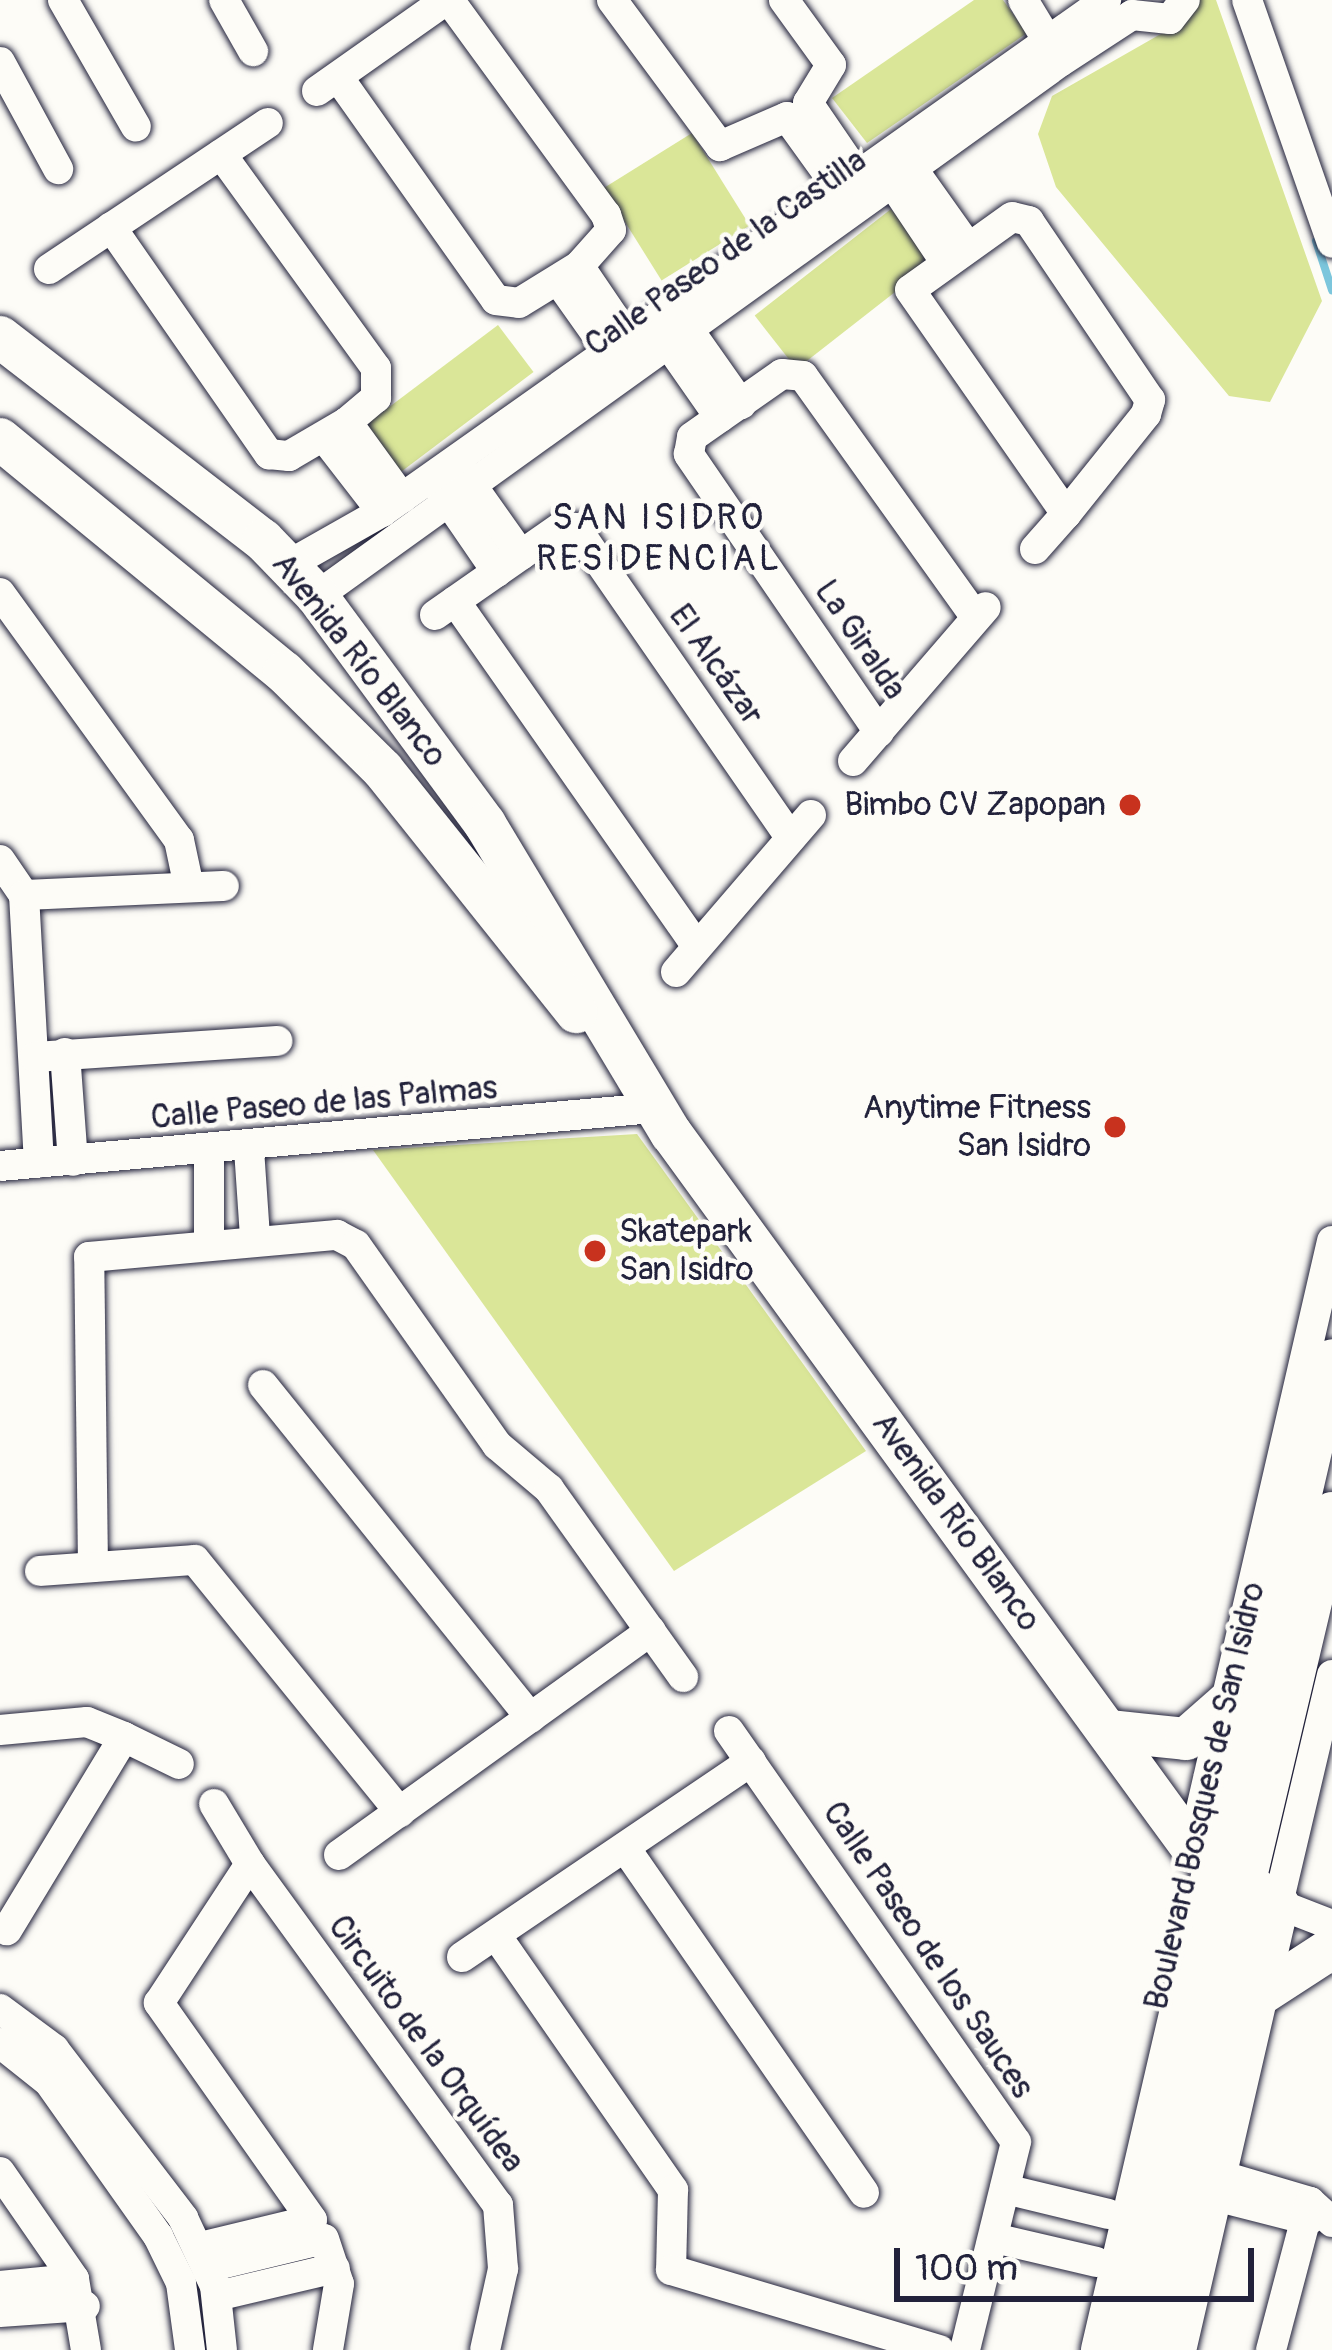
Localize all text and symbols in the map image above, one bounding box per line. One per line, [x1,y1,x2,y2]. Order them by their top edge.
street label: Calle Paseo de la Castilla [578,141,874,365]
district label: SAN ISIDRO RESIDENCIAL [536,495,782,580]
street label: Avenida Río Blanco [263,545,455,775]
street label: La Giralda [806,573,914,707]
street label: El Alcázar [660,597,772,733]
place label: Bimbo CV Zapopan [844,785,1106,825]
marker: Bimbo CV Zapopan [1117,792,1143,818]
street label: Calle Paseo de las Palmas [149,1068,499,1138]
place label: Anytime Fitness San Isidro [863,1088,1091,1166]
marker: Anytime Fitness San Isidro [1102,1114,1128,1140]
place label: Skatepark San Isidro [619,1212,753,1290]
marker: Skatepark San Isidro [582,1238,608,1264]
street label: Avenida Río Blanco [863,1405,1049,1639]
street label: Boulevard Bosques de San Isidro [1137,1578,1273,2014]
street label: Calle Paseo de los Sauces [814,1794,1042,2106]
street label: Circuito de la Orquídea [320,1908,532,2180]
scale bar [900,2224,1260,2298]
text: 100 m [915,2246,1018,2291]

